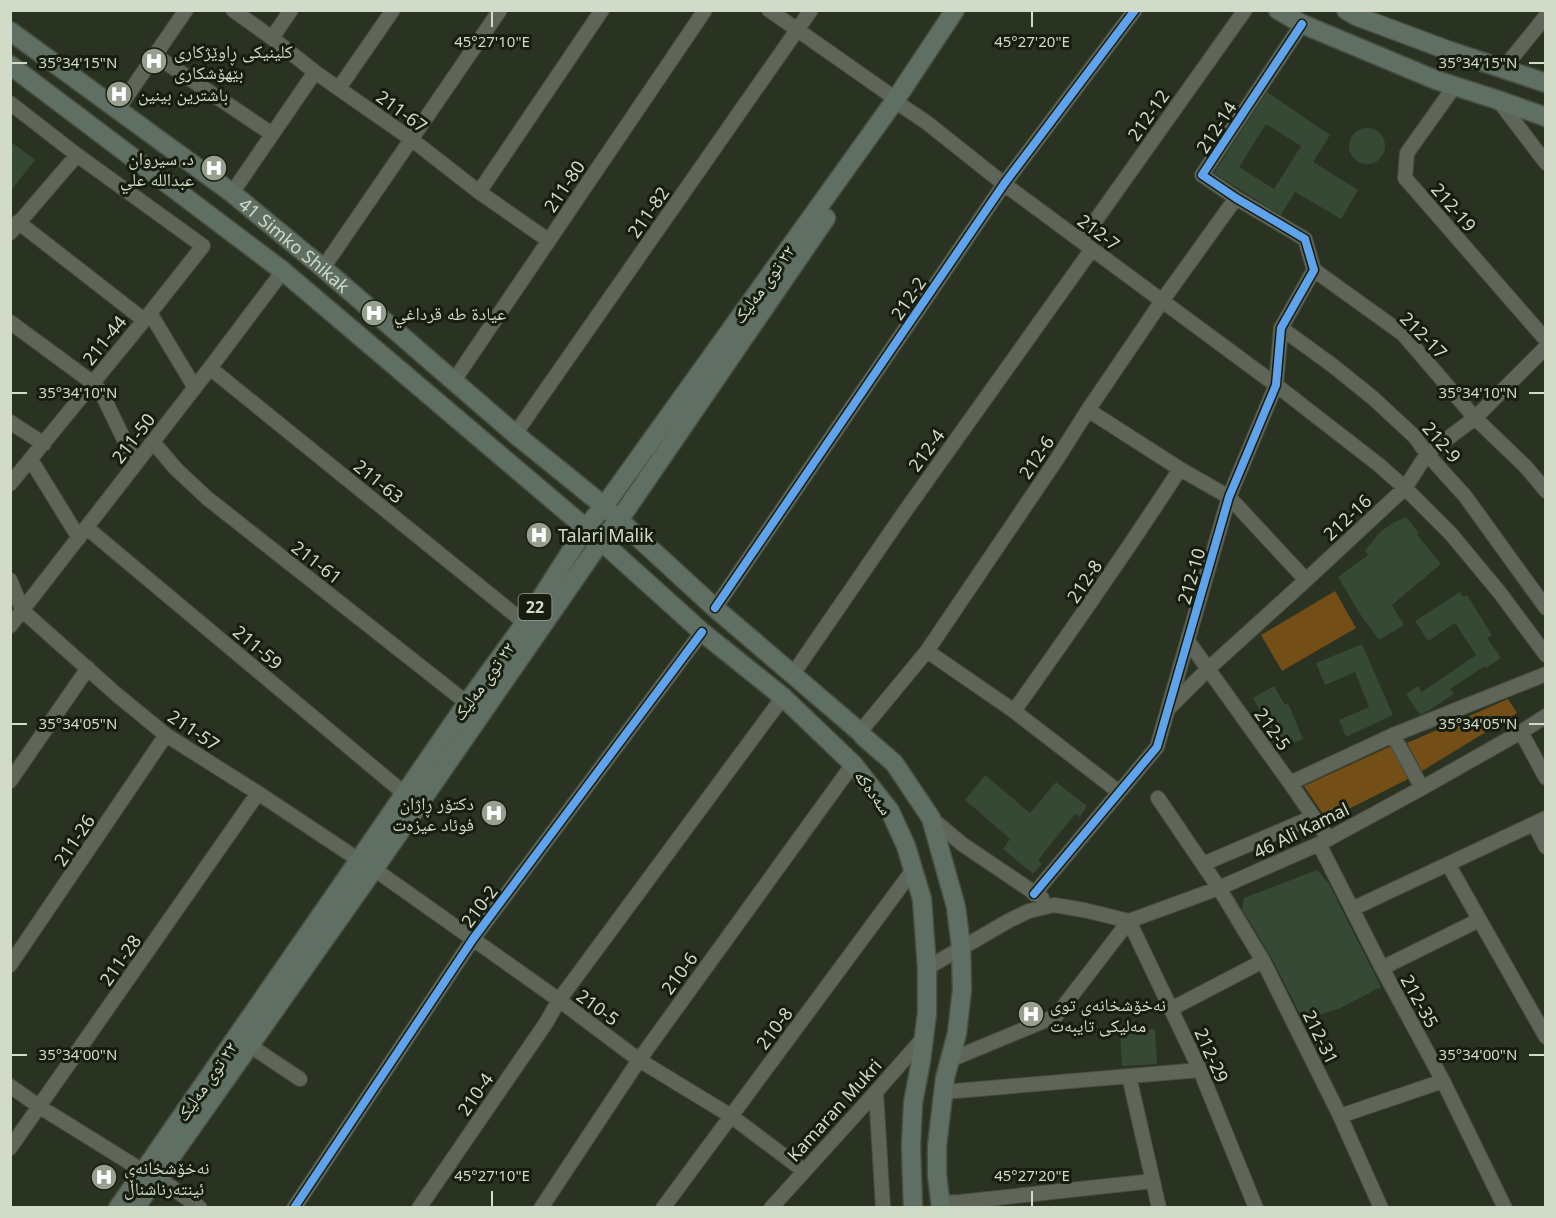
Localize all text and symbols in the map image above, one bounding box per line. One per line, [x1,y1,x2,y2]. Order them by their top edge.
text: 45°27'10"E [454,31,530,51]
text: 45°27'20"E [994,31,1070,51]
place label: کلینیکی ڕاوێژکاری بێهۆشکاری [174,39,293,84]
hospital icon: کلینیکی ڕاوێژکاری بێهۆشکاری [139,46,169,76]
text: 35°34'15"N [39,52,117,72]
text: 35°34'15"N [1439,52,1517,72]
hospital icon: باشترين بينين [104,79,134,109]
place label: باشترين بينين [138,82,228,106]
street label: 211-67 [372,84,432,138]
street label: 212-12 [1122,85,1174,145]
street label: 212-14 [1190,96,1242,158]
place label: د. سيروان عبدالله علي [120,146,194,195]
hospital icon: د. سيروان عبدالله علي [199,153,229,183]
street label: 211-80 [538,156,590,216]
street label: 212-19 [1426,178,1482,236]
street label: 211-82 [622,182,674,242]
street label: 41 Simko Shikak [234,192,355,298]
street label: 212-7 [1073,208,1125,256]
street label: ٢٢ توی مەلیک [726,240,800,328]
street label: 212-2 [885,272,931,324]
hospital icon: عيادة طه قرداغي [359,298,389,328]
place label: عيادة طه قرداغي [394,301,506,329]
street label: 212-17 [1395,306,1453,364]
street label: 211-44 [77,310,131,370]
text: 35°34'10"N [39,382,117,402]
text: 35°34'10"N [1439,382,1517,402]
street label: 211-50 [106,408,160,468]
street label: 212-9 [1418,416,1466,468]
street label: 212-4 [902,424,950,476]
street label: 212-6 [1013,431,1059,483]
street label: 211-63 [349,454,409,508]
street label: 212-16 [1318,489,1376,545]
hospital icon: Talari Malik [524,520,554,550]
place label: Talari Malik [558,523,654,547]
street label: 211-61 [287,535,347,589]
street label: 212-10 [1172,545,1210,607]
street label: 212-8 [1061,555,1107,607]
road number: 22 [518,594,552,620]
street label: 211-59 [228,619,288,675]
street label: ٢٢ توی مەلیک [446,637,520,725]
street label: 212-5 [1249,703,1297,755]
street label: 211-57 [164,704,224,756]
text: 35°34'05"N [39,713,117,733]
text: 35°34'05"N [1439,713,1517,733]
street label: سەدەکە [849,765,899,819]
place label: دکتۆر ڕاژان فوئاد عیزەت [392,791,474,836]
street label: 46 Ali Kamal [1249,797,1353,863]
hospital icon: دکتۆر ڕاژان فوئاد عیزەت [479,798,509,828]
street label: 211-26 [48,810,100,870]
street label: 210-2 [455,880,503,932]
street label: 211-28 [94,930,146,990]
street label: 210-6 [655,947,703,999]
street label: 212-35 [1396,970,1444,1032]
street label: 210-5 [572,983,624,1031]
place label: نەخۆشخانەی توی مەلیكی تایبەت [1050,992,1166,1037]
hospital icon: نەخۆشخانەی توی مەلیكی تایبەت [1016,999,1046,1029]
street label: 210-8 [750,1002,798,1054]
street label: 212-31 [1298,1006,1344,1068]
street label: 212-29 [1189,1024,1235,1086]
street label: ٢٢ توی مەلیک [170,1036,242,1126]
text: 35°34'00"N [39,1044,117,1064]
text: 35°34'00"N [1439,1044,1517,1064]
street label: Kamaran Mukri [781,1054,887,1166]
street label: 210-4 [452,1068,498,1120]
place label: نەخۆشخانەی ئینتەرناشناڵ [124,1155,210,1200]
hospital icon: نەخۆشخانەی ئینتەرناشناڵ [89,1162,119,1192]
text: 45°27'10"E [454,1165,530,1185]
text: 45°27'20"E [994,1165,1070,1185]

